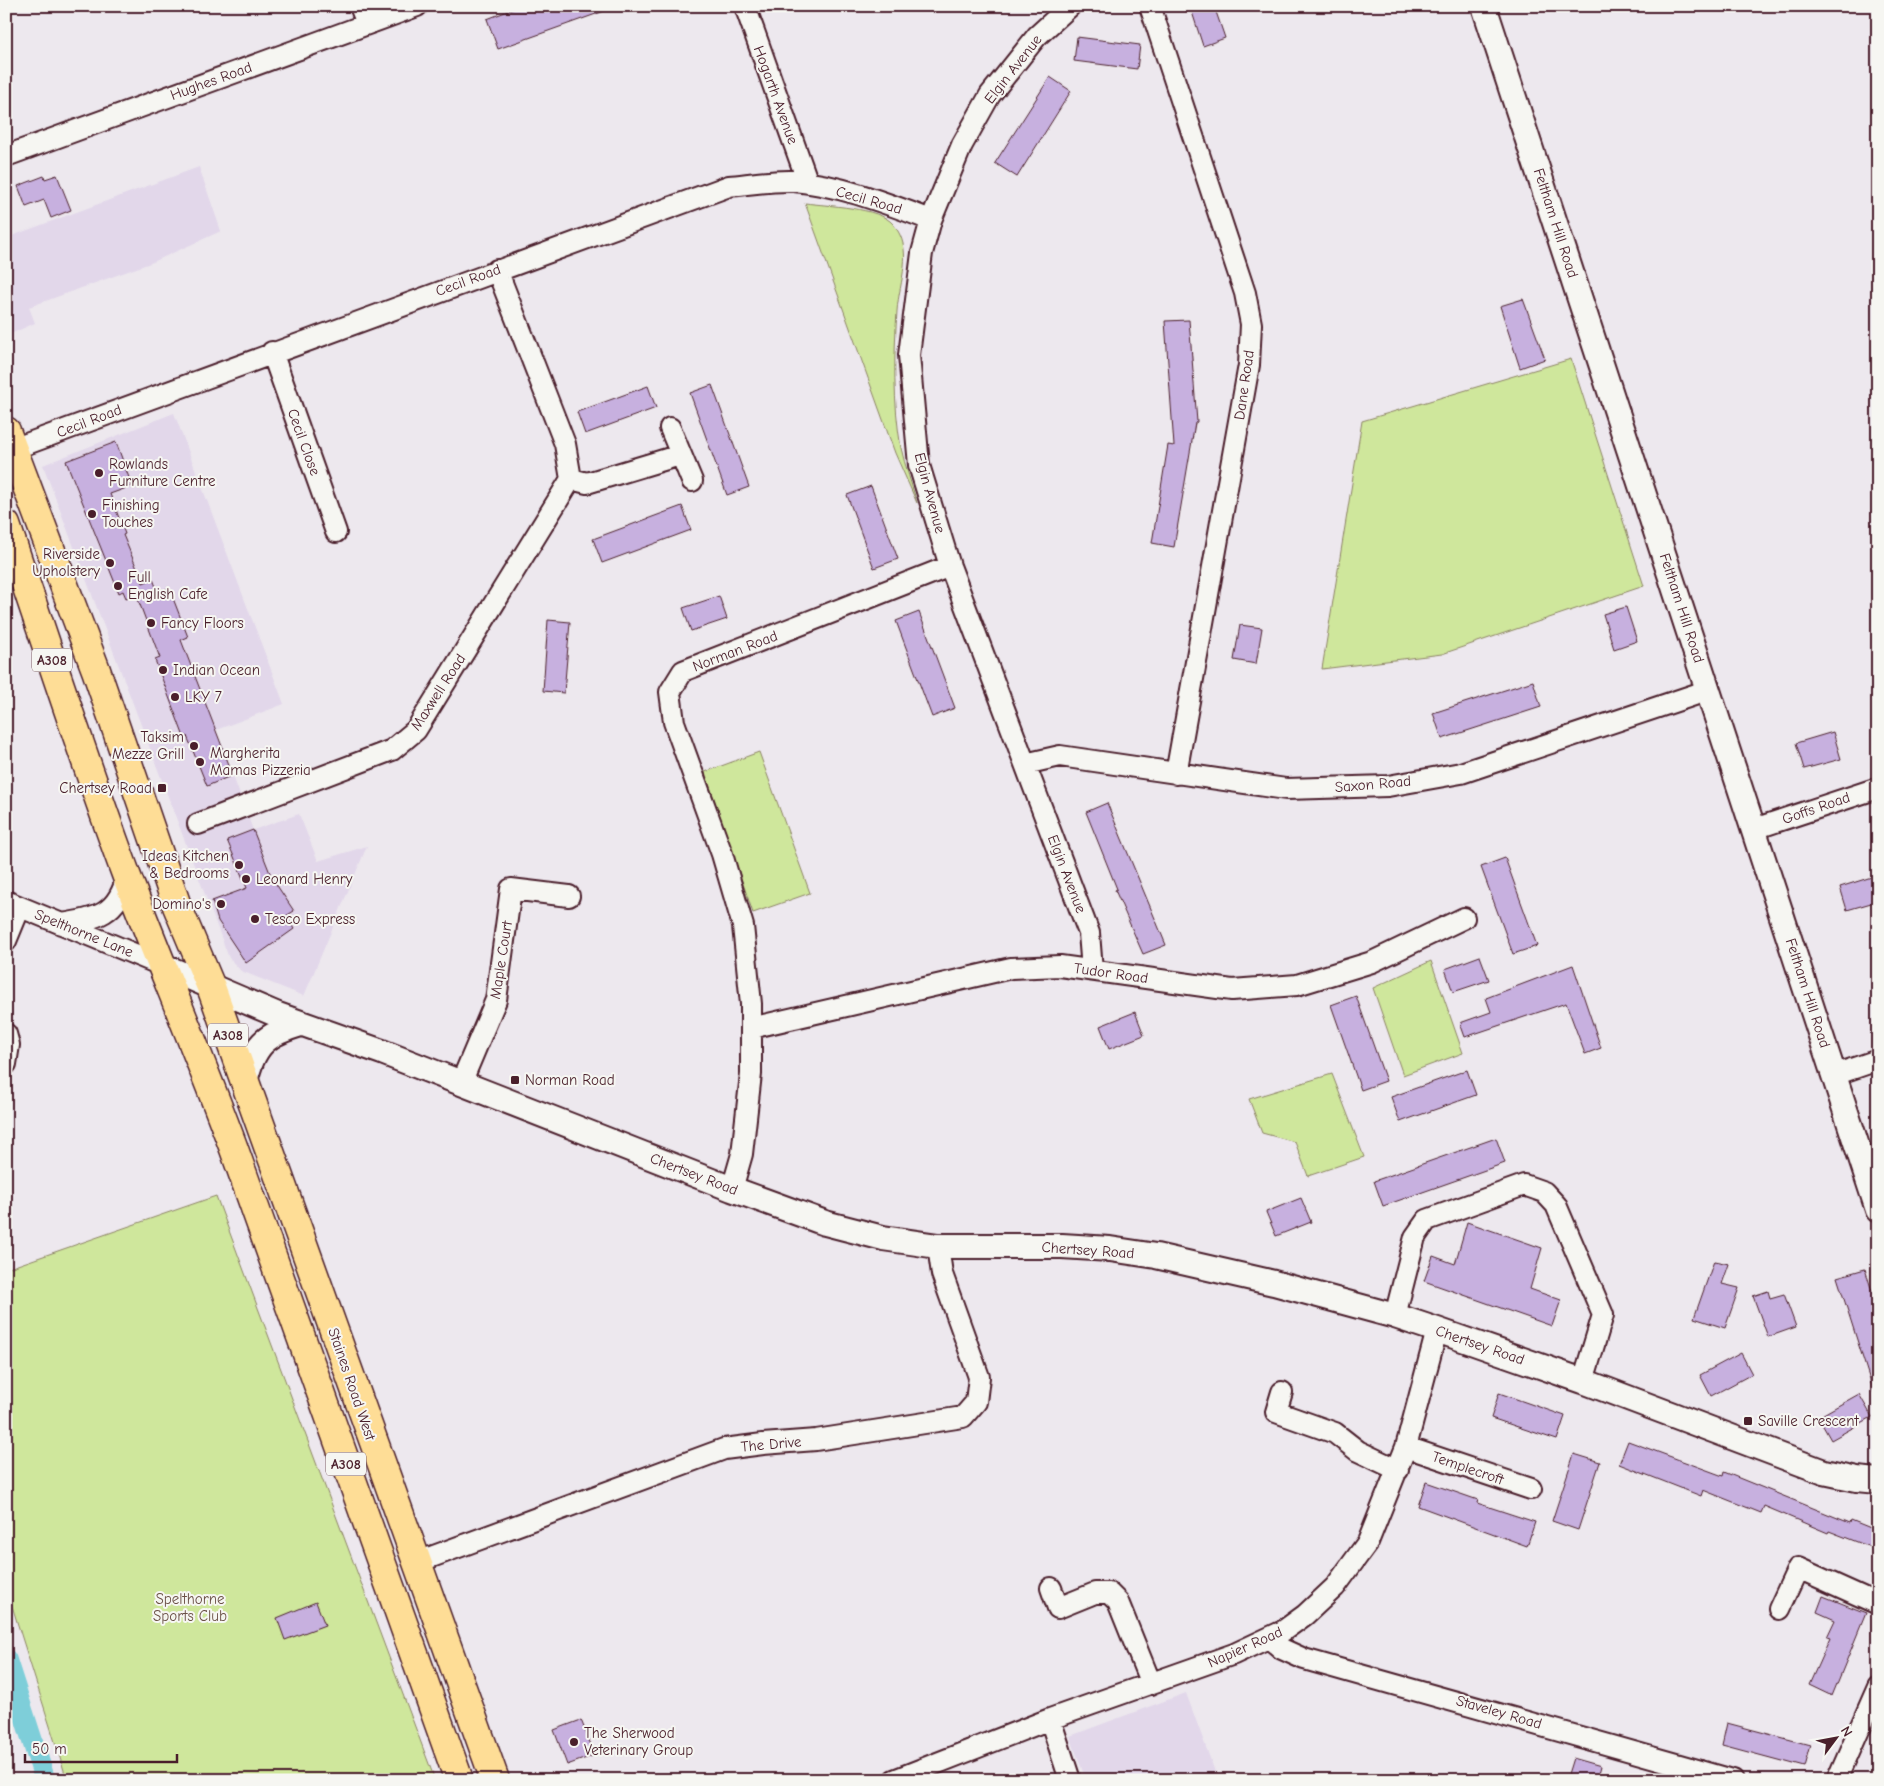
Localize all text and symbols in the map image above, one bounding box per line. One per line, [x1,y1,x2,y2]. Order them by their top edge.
street label: Elgin Avenue [980,31,1046,107]
street label: Hogarth Avenue [750,43,802,147]
street label: Hughes Road [168,58,254,104]
street label: Feltham Hill Road [1530,166,1582,280]
street label: Cecil Road [834,182,904,218]
street label: Cecil Road [433,260,503,300]
street label: Dane Road [1230,349,1258,421]
street label: Cecil Road [54,400,124,442]
street label: Cecil Close [284,406,325,478]
street label: Elgin Avenue [911,451,950,536]
place label: Rowlands Furniture Centre [109,455,216,490]
marker: Rowlands Furniture Centre [93,467,105,479]
place label: Finishing Touches [102,496,160,531]
marker: Finishing Touches [86,508,98,520]
place label: Riverside Upholstery [32,545,100,580]
street label: Feltham Hill Road [1656,551,1708,665]
marker: Riverside Upholstery [104,557,116,569]
place label: Full English Cafe [128,568,208,603]
marker: Full English Cafe [112,580,124,592]
place label: Fancy Floors [161,614,244,632]
marker: Fancy Floors [145,617,157,629]
street label: Norman Road [690,627,780,675]
road number: A308 [32,648,72,672]
street label: Maxwell Road [407,650,469,734]
place label: Indian Ocean [173,661,260,679]
marker: Indian Ocean [157,664,169,676]
place label: LKY 7 [185,688,222,706]
marker: LKY 7 [169,691,181,703]
place label: Taksim Mezze Grill [112,728,184,763]
marker: Taksim Mezze Grill [188,740,200,752]
place label: Margherita Mamas Pizzeria [210,744,311,779]
marker: Margherita Mamas Pizzeria [194,756,206,768]
street label: Saxon Road [1334,772,1412,796]
place label: Chertsey Road [59,779,152,797]
marker: Chertsey Road [156,782,168,794]
street label: Goffs Road [1780,788,1852,828]
street label: Elgin Avenue [1044,832,1090,916]
place label: Ideas Kitchen & Bedrooms [142,847,229,882]
marker: Ideas Kitchen & Bedrooms [233,859,245,871]
place label: Leonard Henry [256,870,353,888]
marker: Leonard Henry [240,873,252,885]
place label: Domino's [152,895,211,913]
marker: Domino's [215,898,227,910]
street label: Spelthorne Lane [32,905,136,961]
place label: Tesco Express [265,910,355,928]
marker: Tesco Express [249,913,261,925]
street label: Maple Court [486,919,516,1000]
street label: Feltham Hill Road [1782,936,1834,1050]
street label: Tudor Road [1073,959,1149,987]
road number: A308 [208,1024,248,1046]
place label: Norman Road [525,1071,615,1089]
marker: Norman Road [509,1074,521,1086]
street label: Chertsey Road [647,1149,741,1199]
street label: Chertsey Road [1041,1238,1135,1262]
street label: Chertsey Road [1433,1321,1527,1369]
street label: Staines Road West [324,1325,380,1443]
place label: Saville Crescent [1758,1412,1859,1430]
marker: Saville Crescent [1742,1415,1754,1427]
street label: The Drive [740,1432,802,1456]
street label: Templecroft [1430,1447,1507,1489]
road number: A308 [326,1452,366,1476]
park label: Spelthorne Sports Club [153,1590,227,1625]
street label: Napier Road [1205,1623,1285,1671]
street label: Staveley Road [1454,1691,1544,1733]
north arrow [1812,1714,1862,1764]
text: N [1837,1723,1856,1740]
place label: The Sherwood Veterinary Group [584,1724,693,1759]
scale bar [25,1731,178,1763]
marker: The Sherwood Veterinary Group [568,1736,580,1748]
text: 50 m [32,1740,67,1758]

